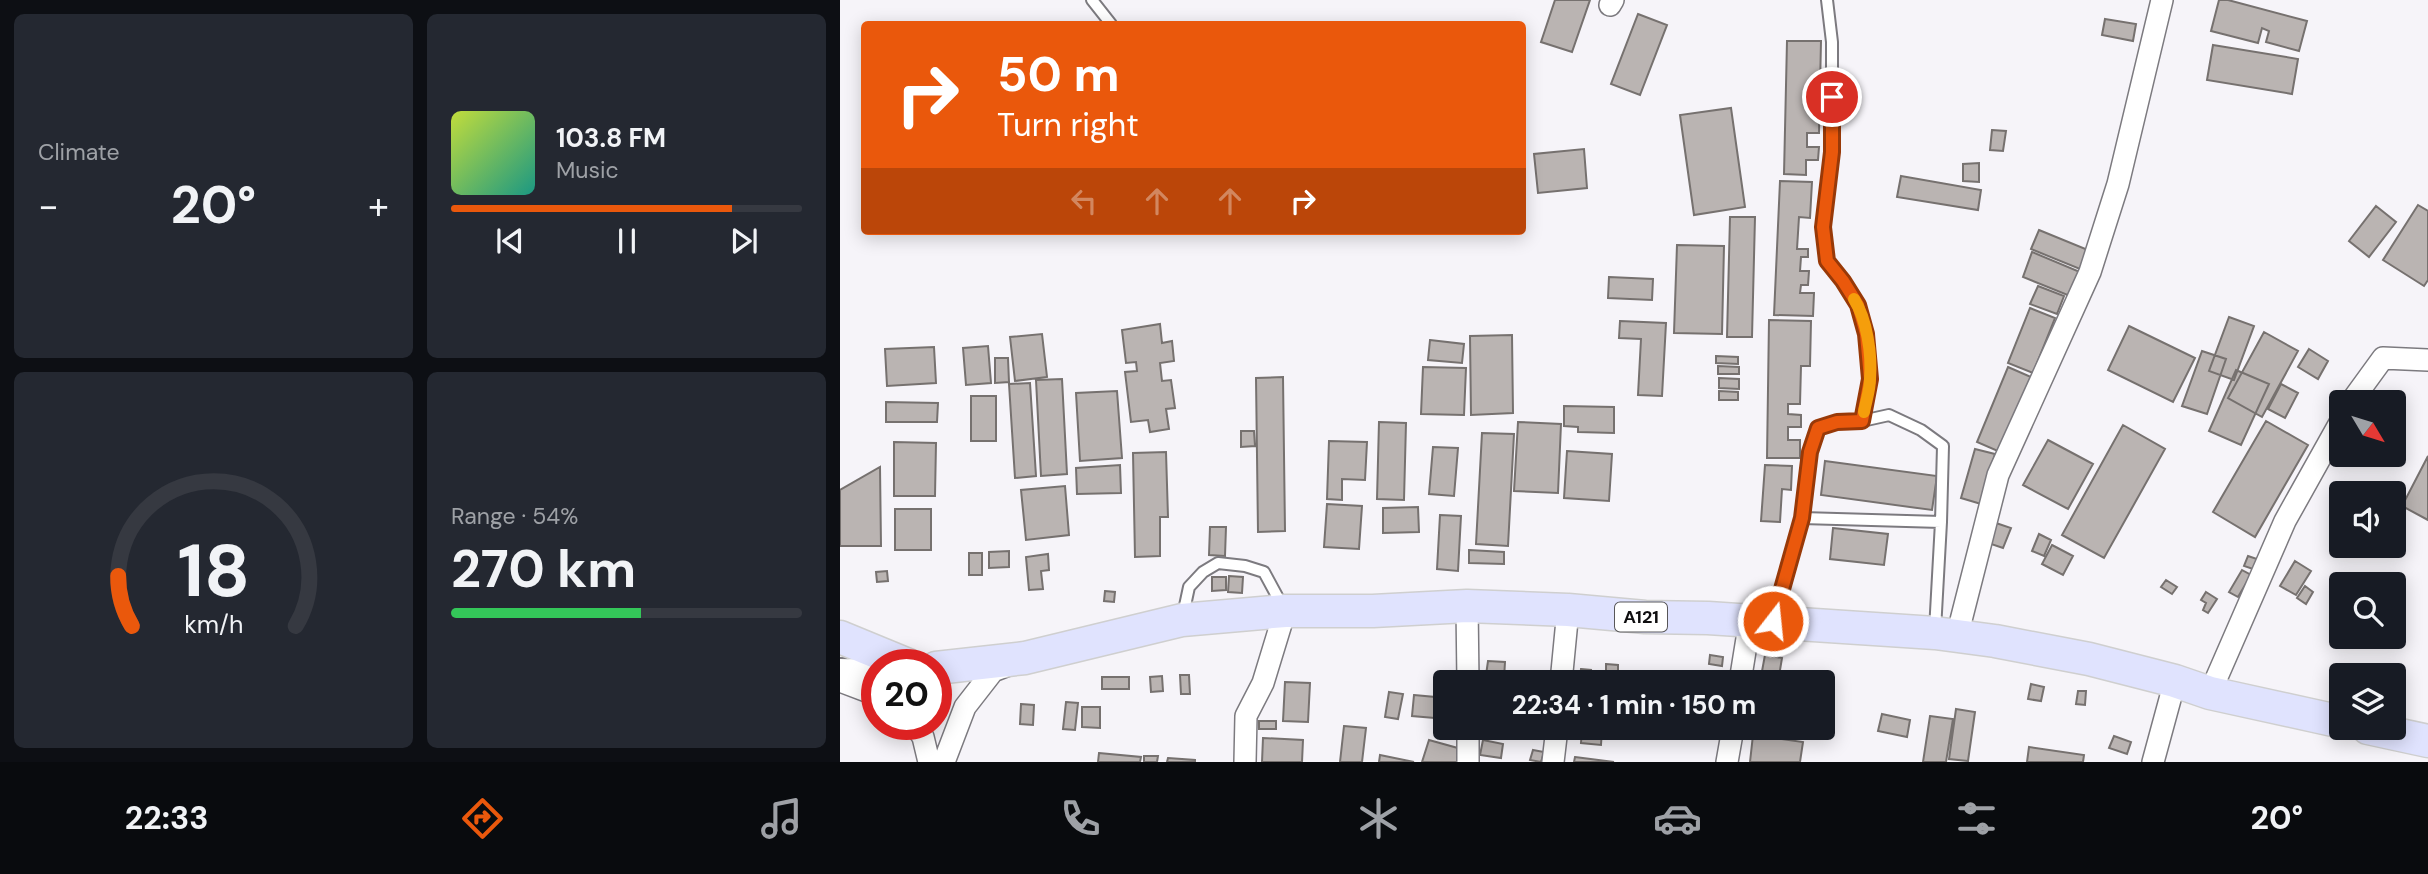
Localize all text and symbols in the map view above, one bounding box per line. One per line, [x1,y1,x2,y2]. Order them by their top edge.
text: 50 m [997,42,1120,106]
icon: right [882,49,973,140]
pin [1802,67,1862,127]
icon: arrive [1813,78,1851,116]
text: Turn right [997,104,1139,146]
text: 103.8 FM [556,121,666,155]
text: Climate [38,137,120,167]
text: Music [556,155,619,185]
text: 20° [171,171,256,239]
text: − [38,181,59,231]
text: + [368,181,389,231]
icon: left [1065,182,1103,220]
icon: ahead [1138,182,1176,220]
icon: ahead [1211,182,1249,220]
icon: right [1284,182,1322,220]
icon: previous [491,222,529,260]
icon: pause [608,222,646,260]
icon: next [725,222,763,260]
north arrow [2329,390,2406,467]
map controls [2329,390,2406,740]
button: sound [2329,481,2406,558]
text: Range · 54% [451,501,578,531]
text: 18 [177,524,250,619]
text: 270 km [451,535,636,603]
button: search [2329,572,2406,649]
position arrow [1736,584,1810,658]
road number: A121 [1615,602,1667,632]
text: km/h [184,608,243,641]
speed limit sign: 20 [861,649,952,740]
button: layers [2329,663,2406,740]
text: 22:34 · 1 min · 150 m [1512,688,1756,722]
icon: directions [458,794,507,843]
icon: music [757,794,806,843]
icon: phone [1056,794,1105,843]
icon: climate [1354,794,1403,843]
icon: car [1653,794,1702,843]
icon: filters [1952,794,2001,843]
text: 22:33 [125,797,209,839]
text: 20° [2251,797,2303,839]

